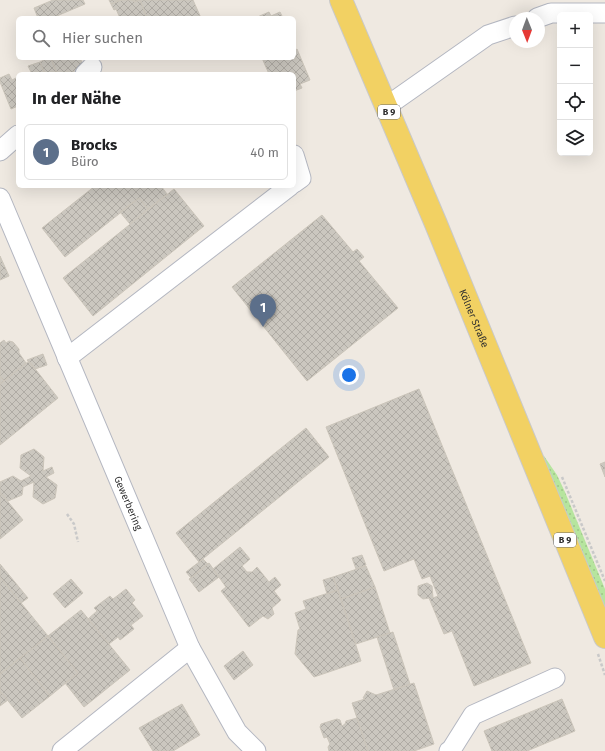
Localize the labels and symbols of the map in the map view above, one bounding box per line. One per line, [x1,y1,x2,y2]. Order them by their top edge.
north arrow [509,12,545,48]
road number: B 9 [378,105,400,119]
street label: Kölner Straße [456,288,491,349]
pin: 1 [250,294,276,327]
your location [339,365,359,385]
street label: Gewerbering [111,475,145,533]
road number: B 9 [554,533,576,547]

